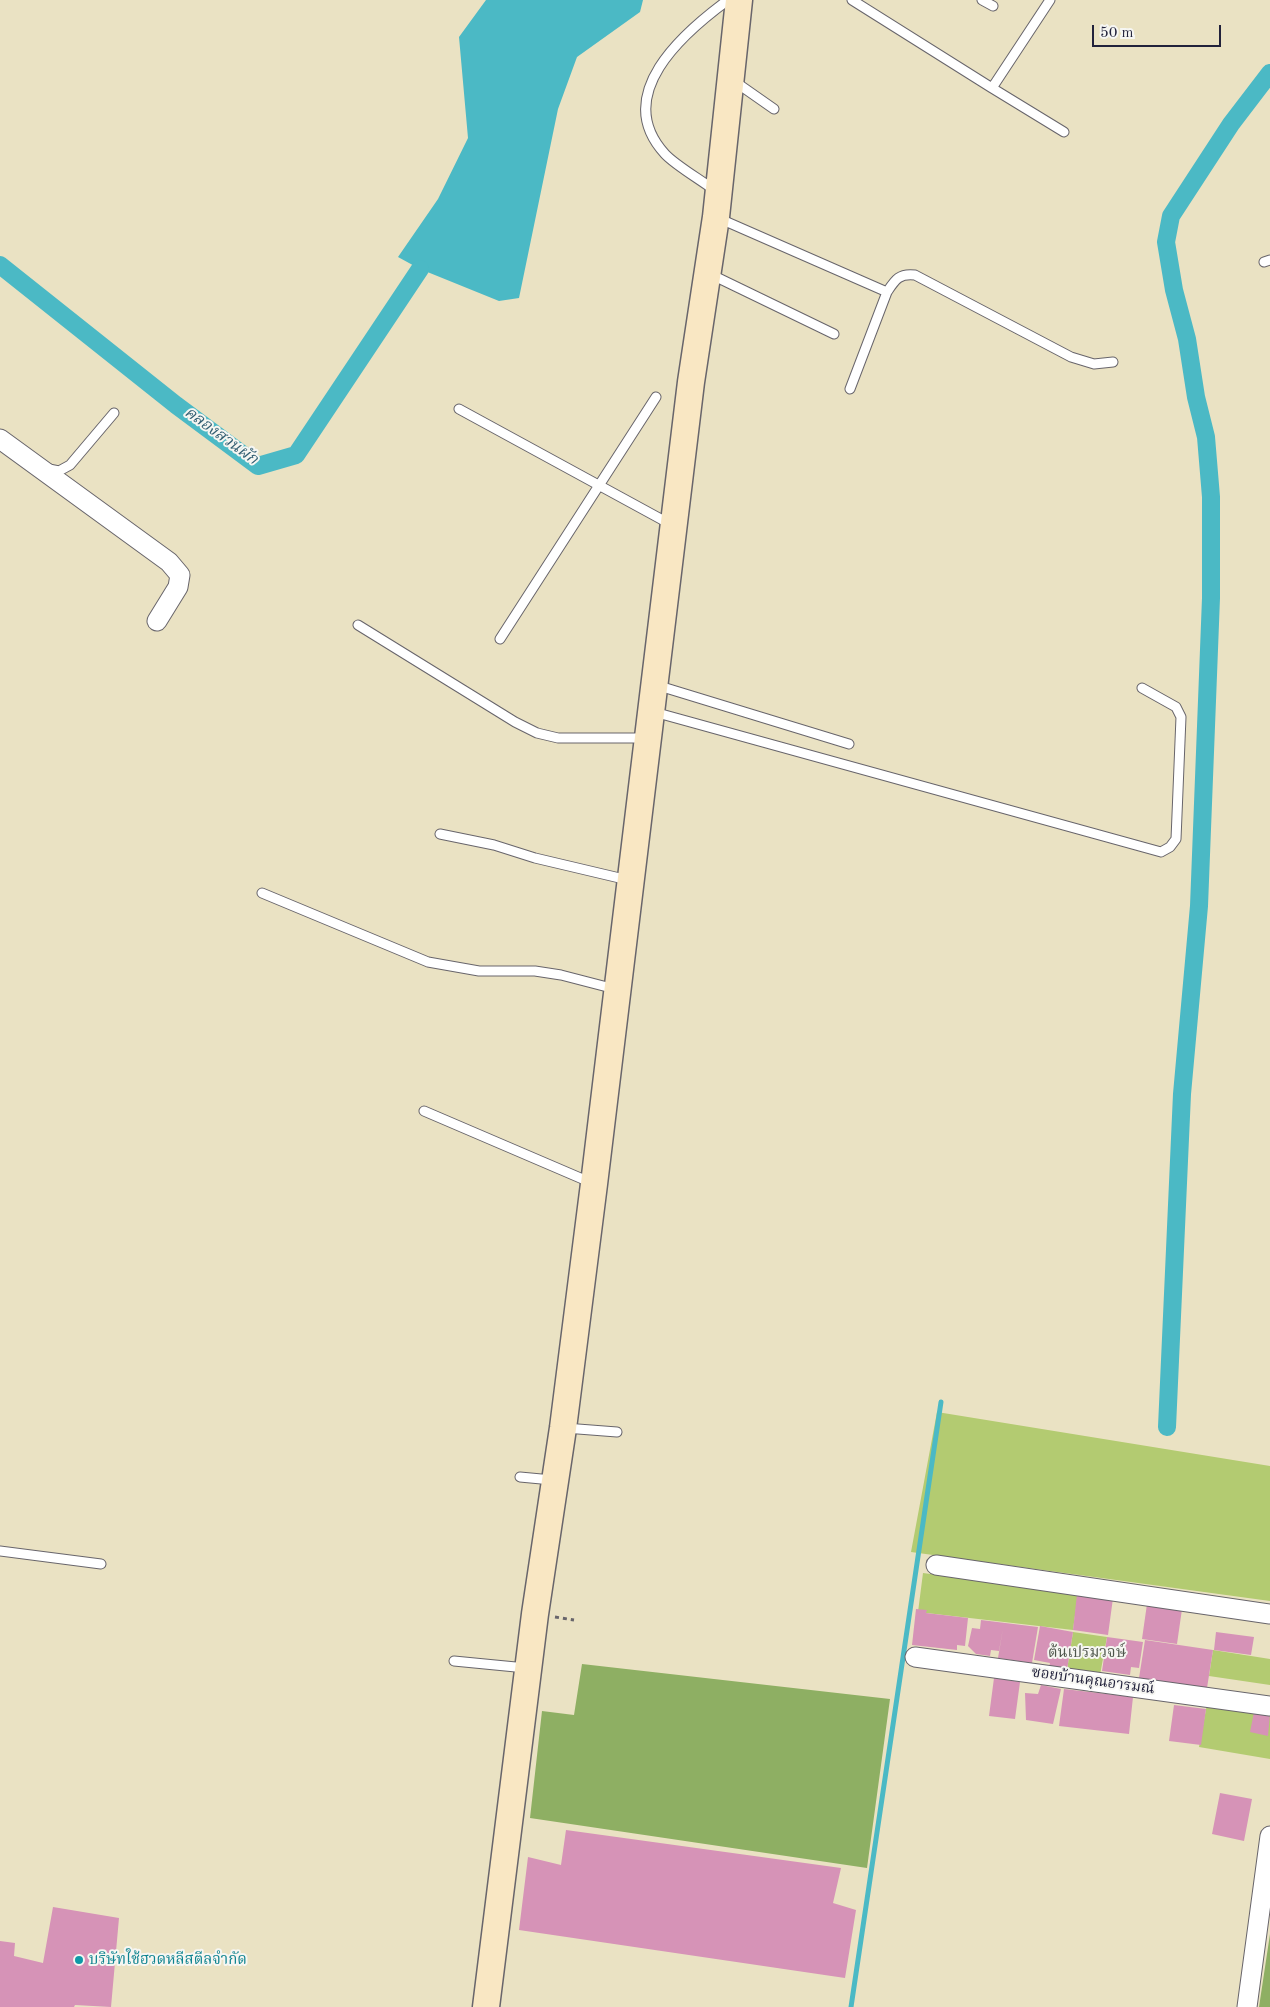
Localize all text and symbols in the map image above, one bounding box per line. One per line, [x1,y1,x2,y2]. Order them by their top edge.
scale bar [1095,15,1224,47]
text: 50 m [1100,26,1134,41]
water label: คลองสวนผัก [181,403,261,469]
park label: ต้นเปรมวจษ์ [1048,1644,1126,1662]
street label: ซอยบ้านคุณอารมณ์ [1030,1663,1156,1699]
place label: บริษัทใช้ฮวดหลีสตีลจำกัด [89,1951,247,1969]
marker: บริษัทใช้ฮวดหลีสตีลจำกัด [73,1954,85,1966]

